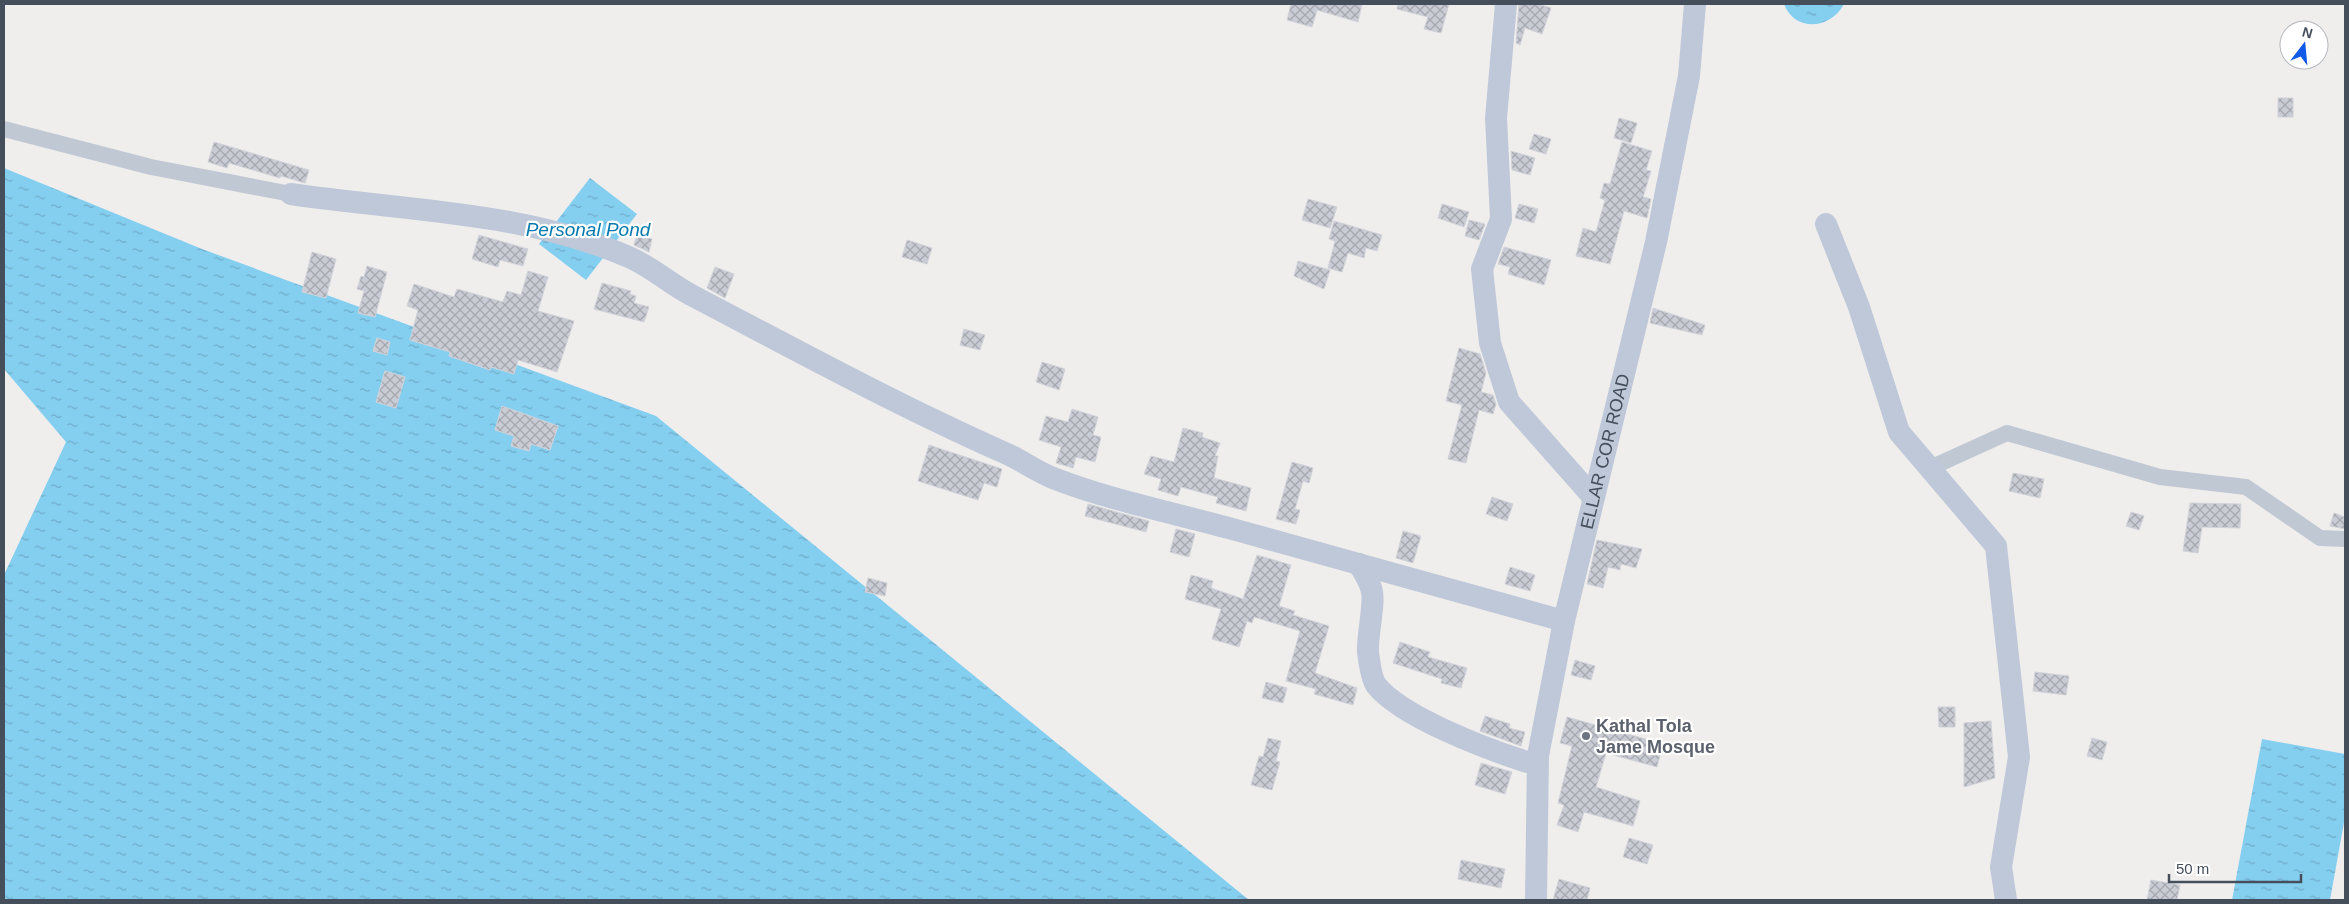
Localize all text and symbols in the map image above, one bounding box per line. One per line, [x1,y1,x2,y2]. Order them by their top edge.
north arrow [2279,20,2329,70]
text: N [2301,23,2315,42]
water label: Personal Pond [526,219,652,240]
street label: ELLAR COR ROAD [1577,372,1634,531]
place label: Kathal Tola Jame Mosque [1596,716,1715,757]
marker: Kathal Tola Jame Mosque [1580,730,1592,742]
scale bar [2169,852,2302,884]
text: 50 m [2176,860,2209,877]

